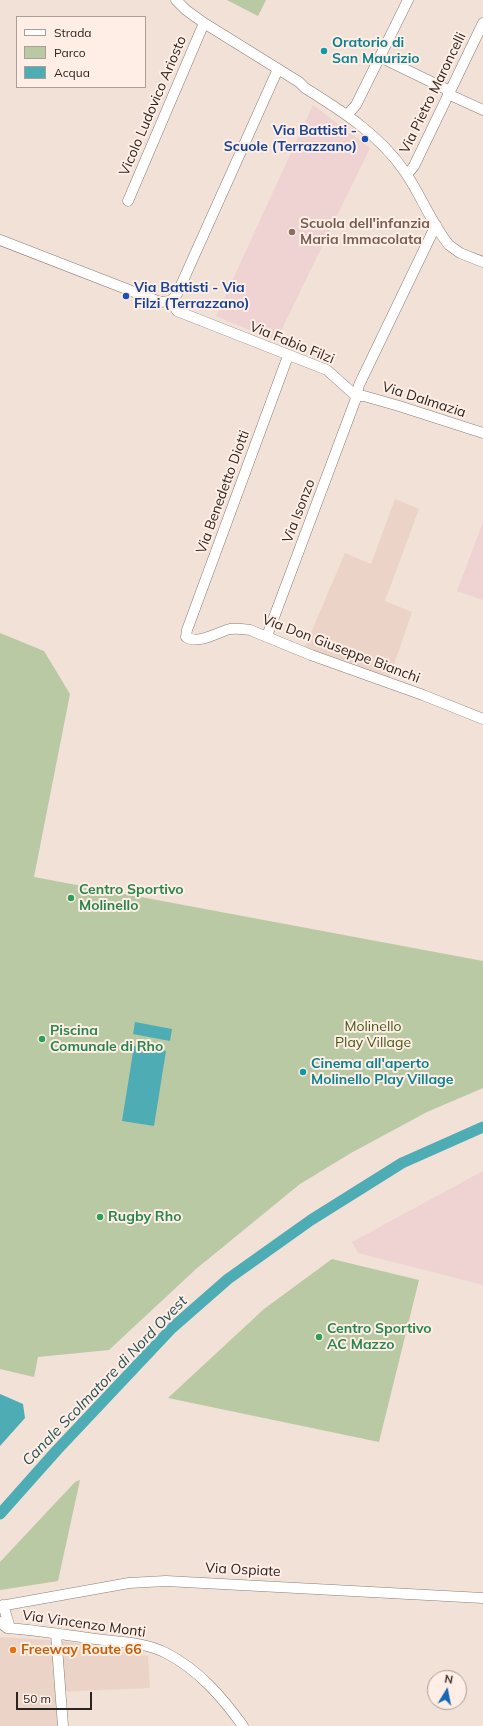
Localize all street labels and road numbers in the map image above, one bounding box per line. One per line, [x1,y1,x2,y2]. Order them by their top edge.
street label: Via Pietro Maroncelli [396,30,470,156]
street label: Vicolo Ludovico Ariosto [116,34,190,178]
street label: Via Fabio Filzi [247,318,337,368]
street label: Via Dalmazia [380,379,468,421]
street label: Via Benedetto Diotti [193,428,253,556]
street label: Via Isonzo [279,477,319,545]
street label: Via Don Giuseppe Bianchi [260,611,422,687]
street label: Via Ospiate [205,1560,281,1580]
street label: Via Vincenzo Monti [21,1607,147,1641]

